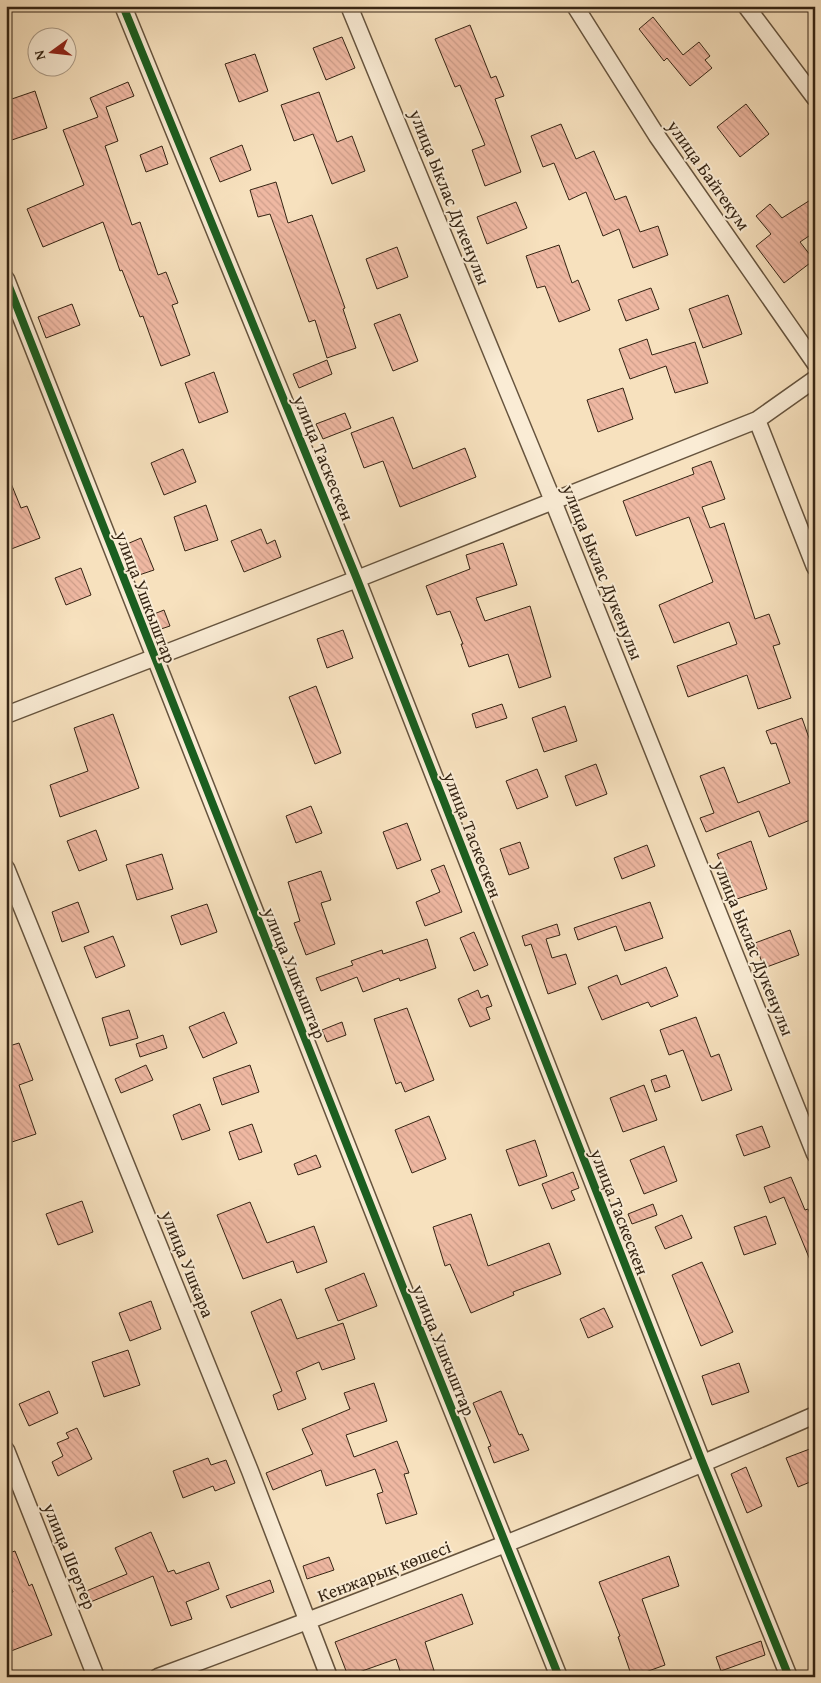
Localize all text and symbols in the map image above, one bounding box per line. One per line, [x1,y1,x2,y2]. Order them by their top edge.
north arrow [28,28,78,78]
text: N [28,48,50,62]
street label: улица Ыклас Дукенулы [402,104,498,289]
street label: улица Байгекум [660,113,757,236]
street label: улица Таскескен [286,390,361,525]
street label: улица Ыклас Дукенулы [555,479,651,664]
street label: улица Ушкыштар [108,526,184,667]
street label: улица Таскескен [436,767,509,902]
street label: улица Ыклас Дукенулы [706,855,802,1040]
street label: улица Ушкыштар [256,902,334,1043]
street label: улица Таскескен [583,1144,656,1279]
street label: улица Ушкара [154,1205,222,1322]
street label: улица Ушкыштар [405,1279,483,1420]
street label: улица Шертер [36,1498,104,1614]
street label: Кенжарық көшесі [313,1533,455,1609]

